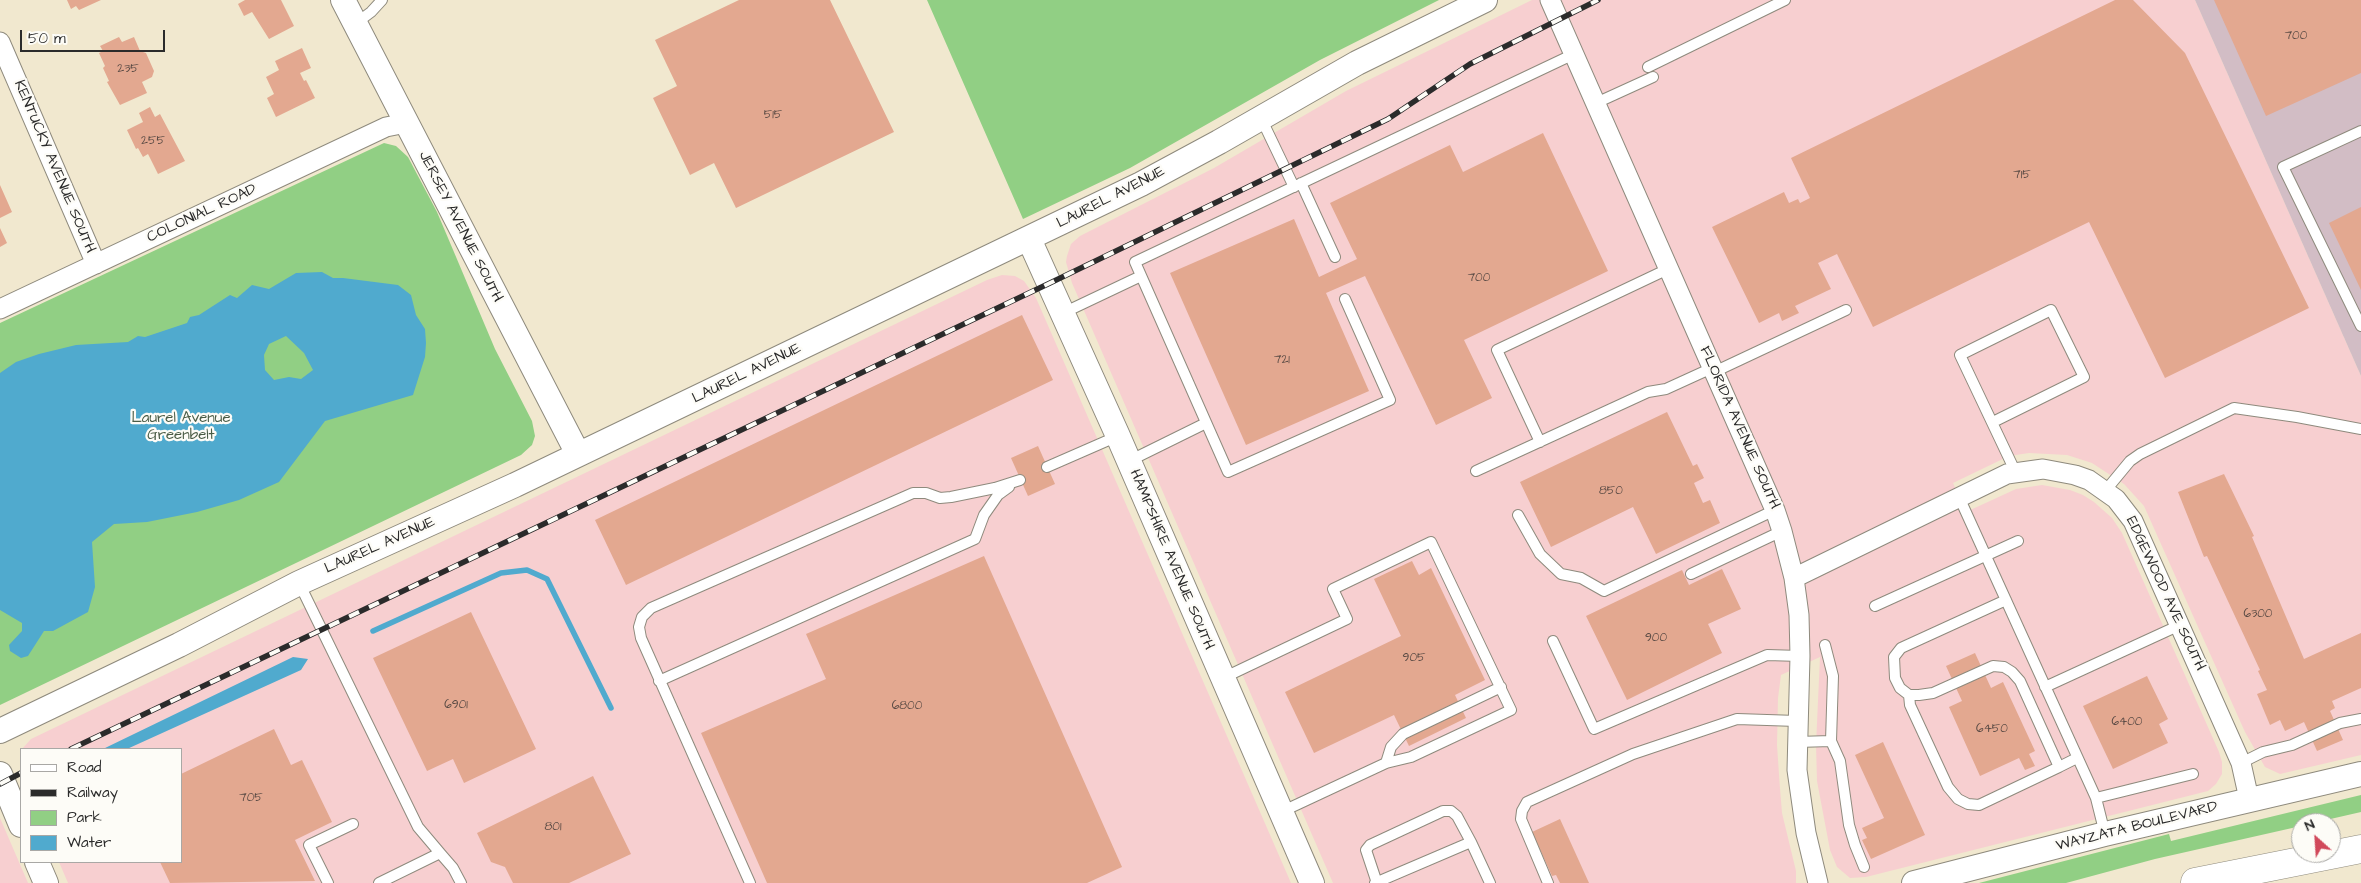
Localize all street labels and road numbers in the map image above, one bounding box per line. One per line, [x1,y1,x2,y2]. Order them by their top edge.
street label: KENTUCKY AVENUE SOUTH [9,78,99,256]
street label: JERSEY AVENUE SOUTH [414,148,506,306]
street label: LAUREL AVENUE [1054,163,1168,233]
street label: COLONIAL ROAD [144,181,260,247]
street label: LAUREL AVENUE [690,340,804,408]
street label: FLORIDA AVENUE SOUTH [1695,344,1783,512]
street label: HAMPSHIRE AVENUE SOUTH [1125,467,1217,653]
street label: LAUREL AVENUE [322,514,438,578]
street label: EDGEWOOD AVE SOUTH [2121,514,2209,674]
street label: WAYZATA BOULEVARD [2054,798,2220,856]

